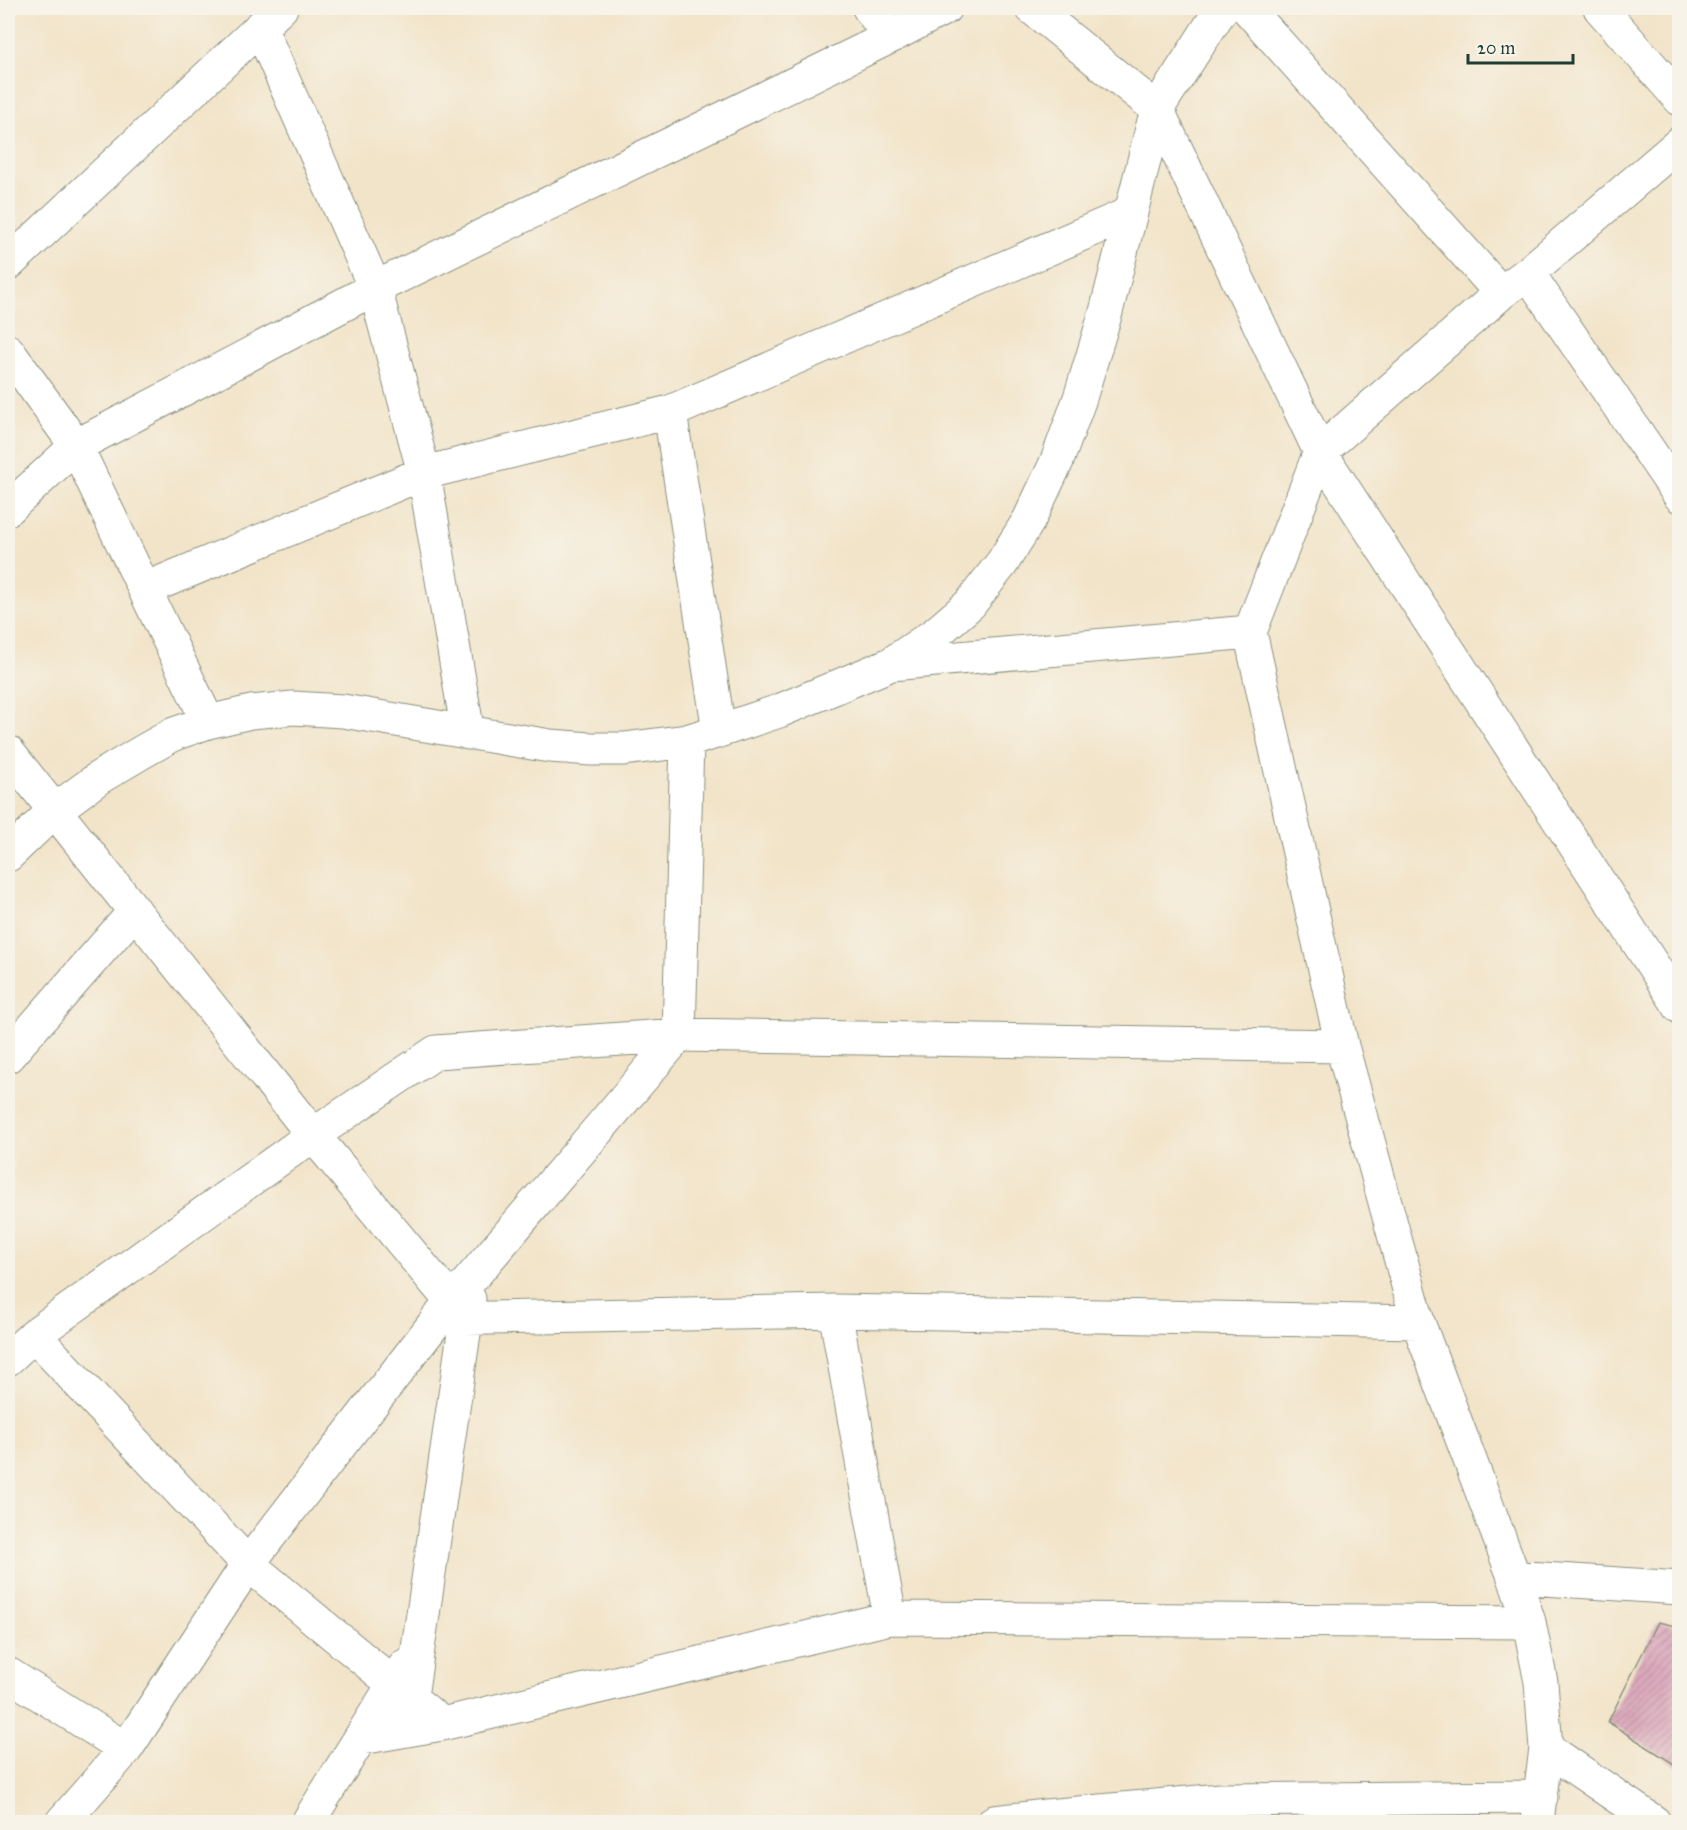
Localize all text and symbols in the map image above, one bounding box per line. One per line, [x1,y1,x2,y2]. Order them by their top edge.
scale bar [1468,27,1573,65]
text: 20 m [1477,37,1515,59]

